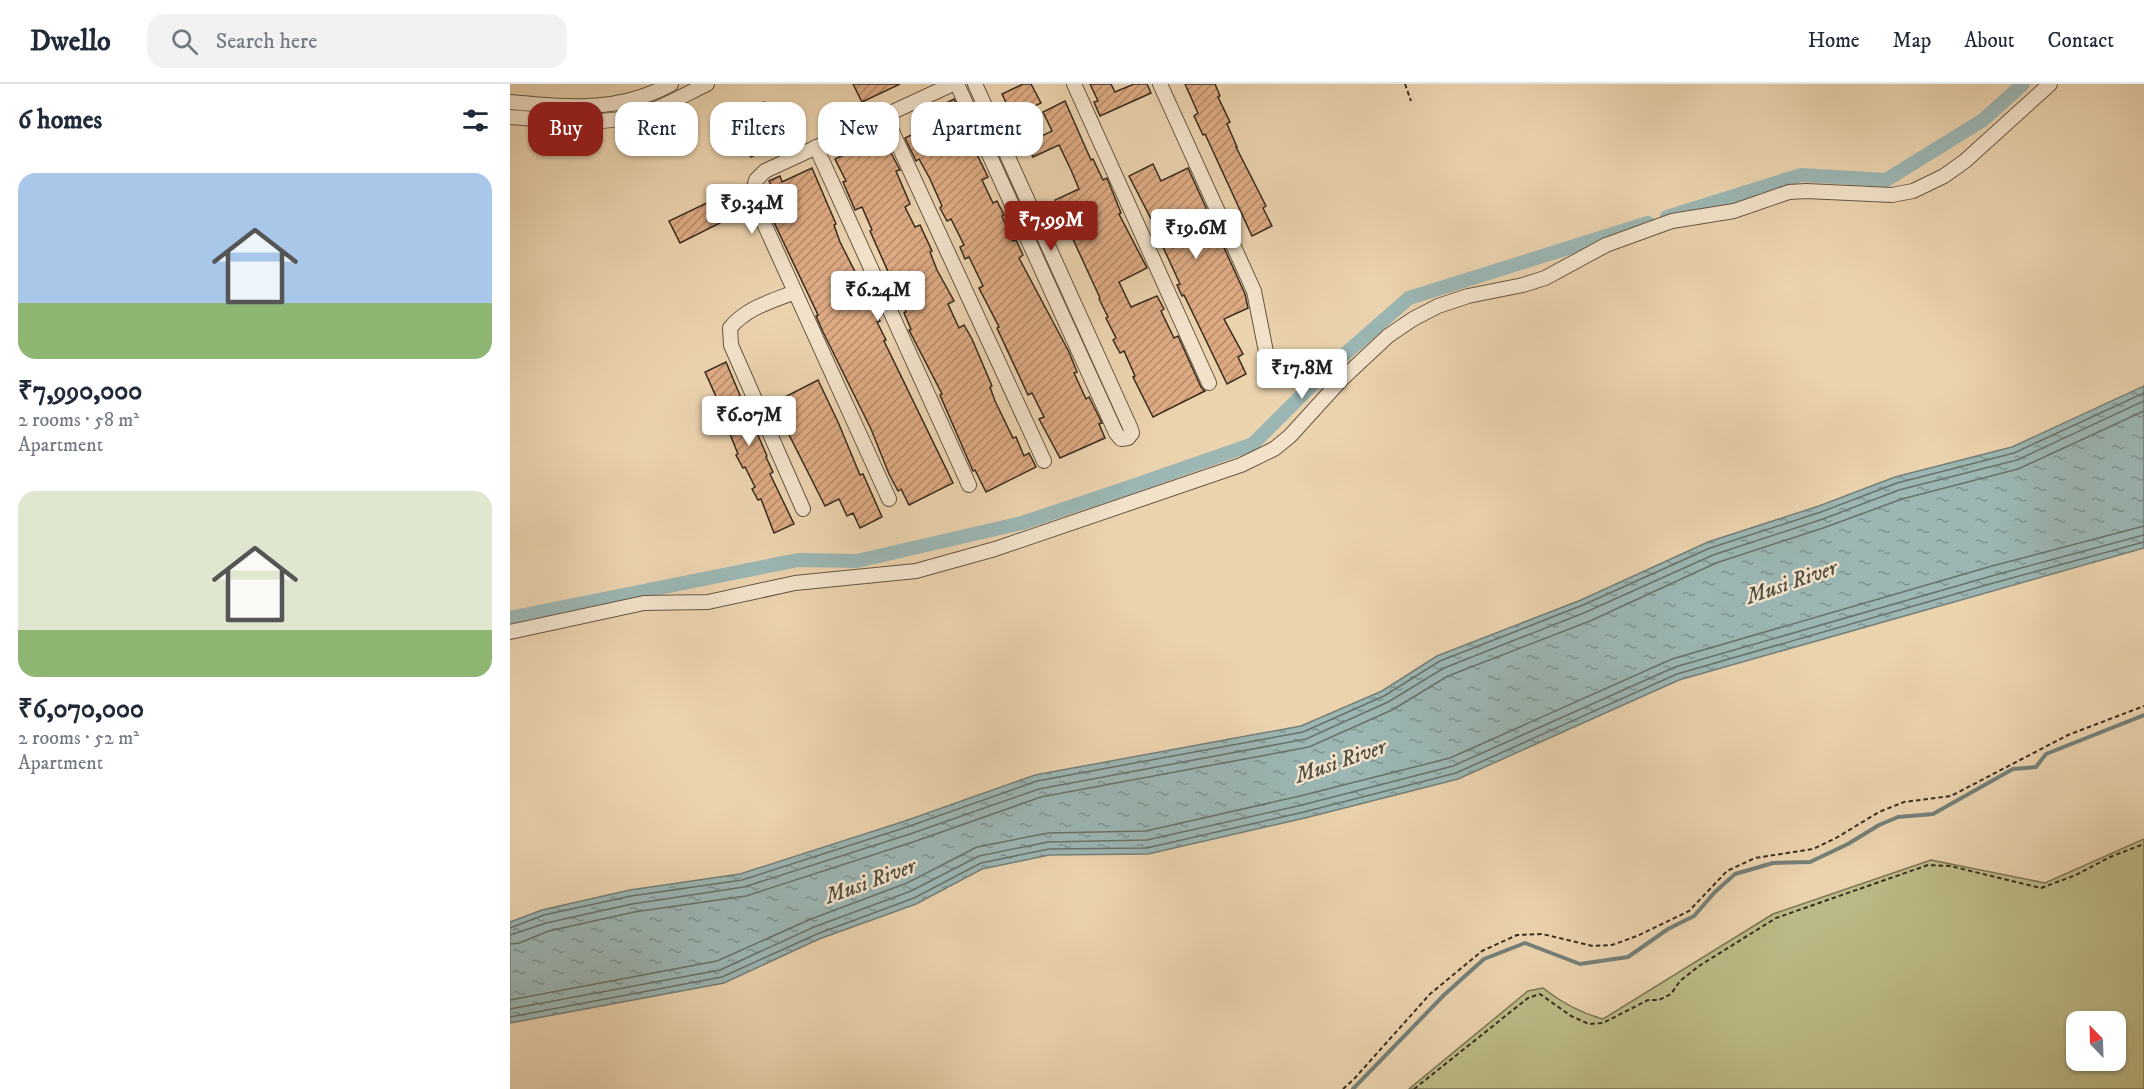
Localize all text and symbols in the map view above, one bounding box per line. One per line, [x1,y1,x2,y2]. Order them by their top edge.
search box [147,14,567,68]
text: Dwello [30,24,111,59]
icon: search [168,25,201,58]
text: Search here [216,28,317,55]
text: Home [1808,28,1860,54]
text: Map [1893,28,1931,54]
text: About [1964,28,2015,54]
text: Contact [2048,28,2114,54]
chip: Buy [528,102,603,156]
chip: Rent [615,102,698,156]
chip: Filters [710,102,806,156]
chip: New [818,102,899,156]
chip: Apartment [911,102,1043,156]
text: 6 homes [18,104,102,137]
icon: filters [459,104,492,137]
pin: ₹9.34M [703,184,801,235]
text: ₹9.34M [720,191,784,216]
pin: ₹7.99M [1002,201,1100,252]
text: ₹7.99M [1019,208,1083,233]
pin: ₹19.6M [1147,209,1245,260]
icon: home [201,212,309,320]
text: ₹19.6M [1165,216,1227,241]
pin: ₹6.24M [829,271,927,322]
text: ₹6.24M [845,278,911,303]
pin: ₹17.8M [1253,349,1351,400]
text: ₹17.8M [1271,356,1333,381]
text: ₹7,990,000 [18,375,142,408]
pin: ₹6.07M [700,396,798,447]
text: ₹6.07M [716,403,782,428]
text: 2 rooms · 58 m² [18,408,139,433]
text: Apartment [18,433,103,458]
icon: home [201,530,309,638]
water label: Musi River [1740,554,1843,611]
text: ₹6,070,000 [18,693,144,726]
text: 2 rooms · 52 m² [18,726,139,751]
water label: Musi River [1289,733,1392,790]
text: Apartment [18,751,103,776]
water label: Musi River [820,852,922,911]
north arrow [2066,1011,2126,1071]
map controls [2066,1011,2126,1071]

